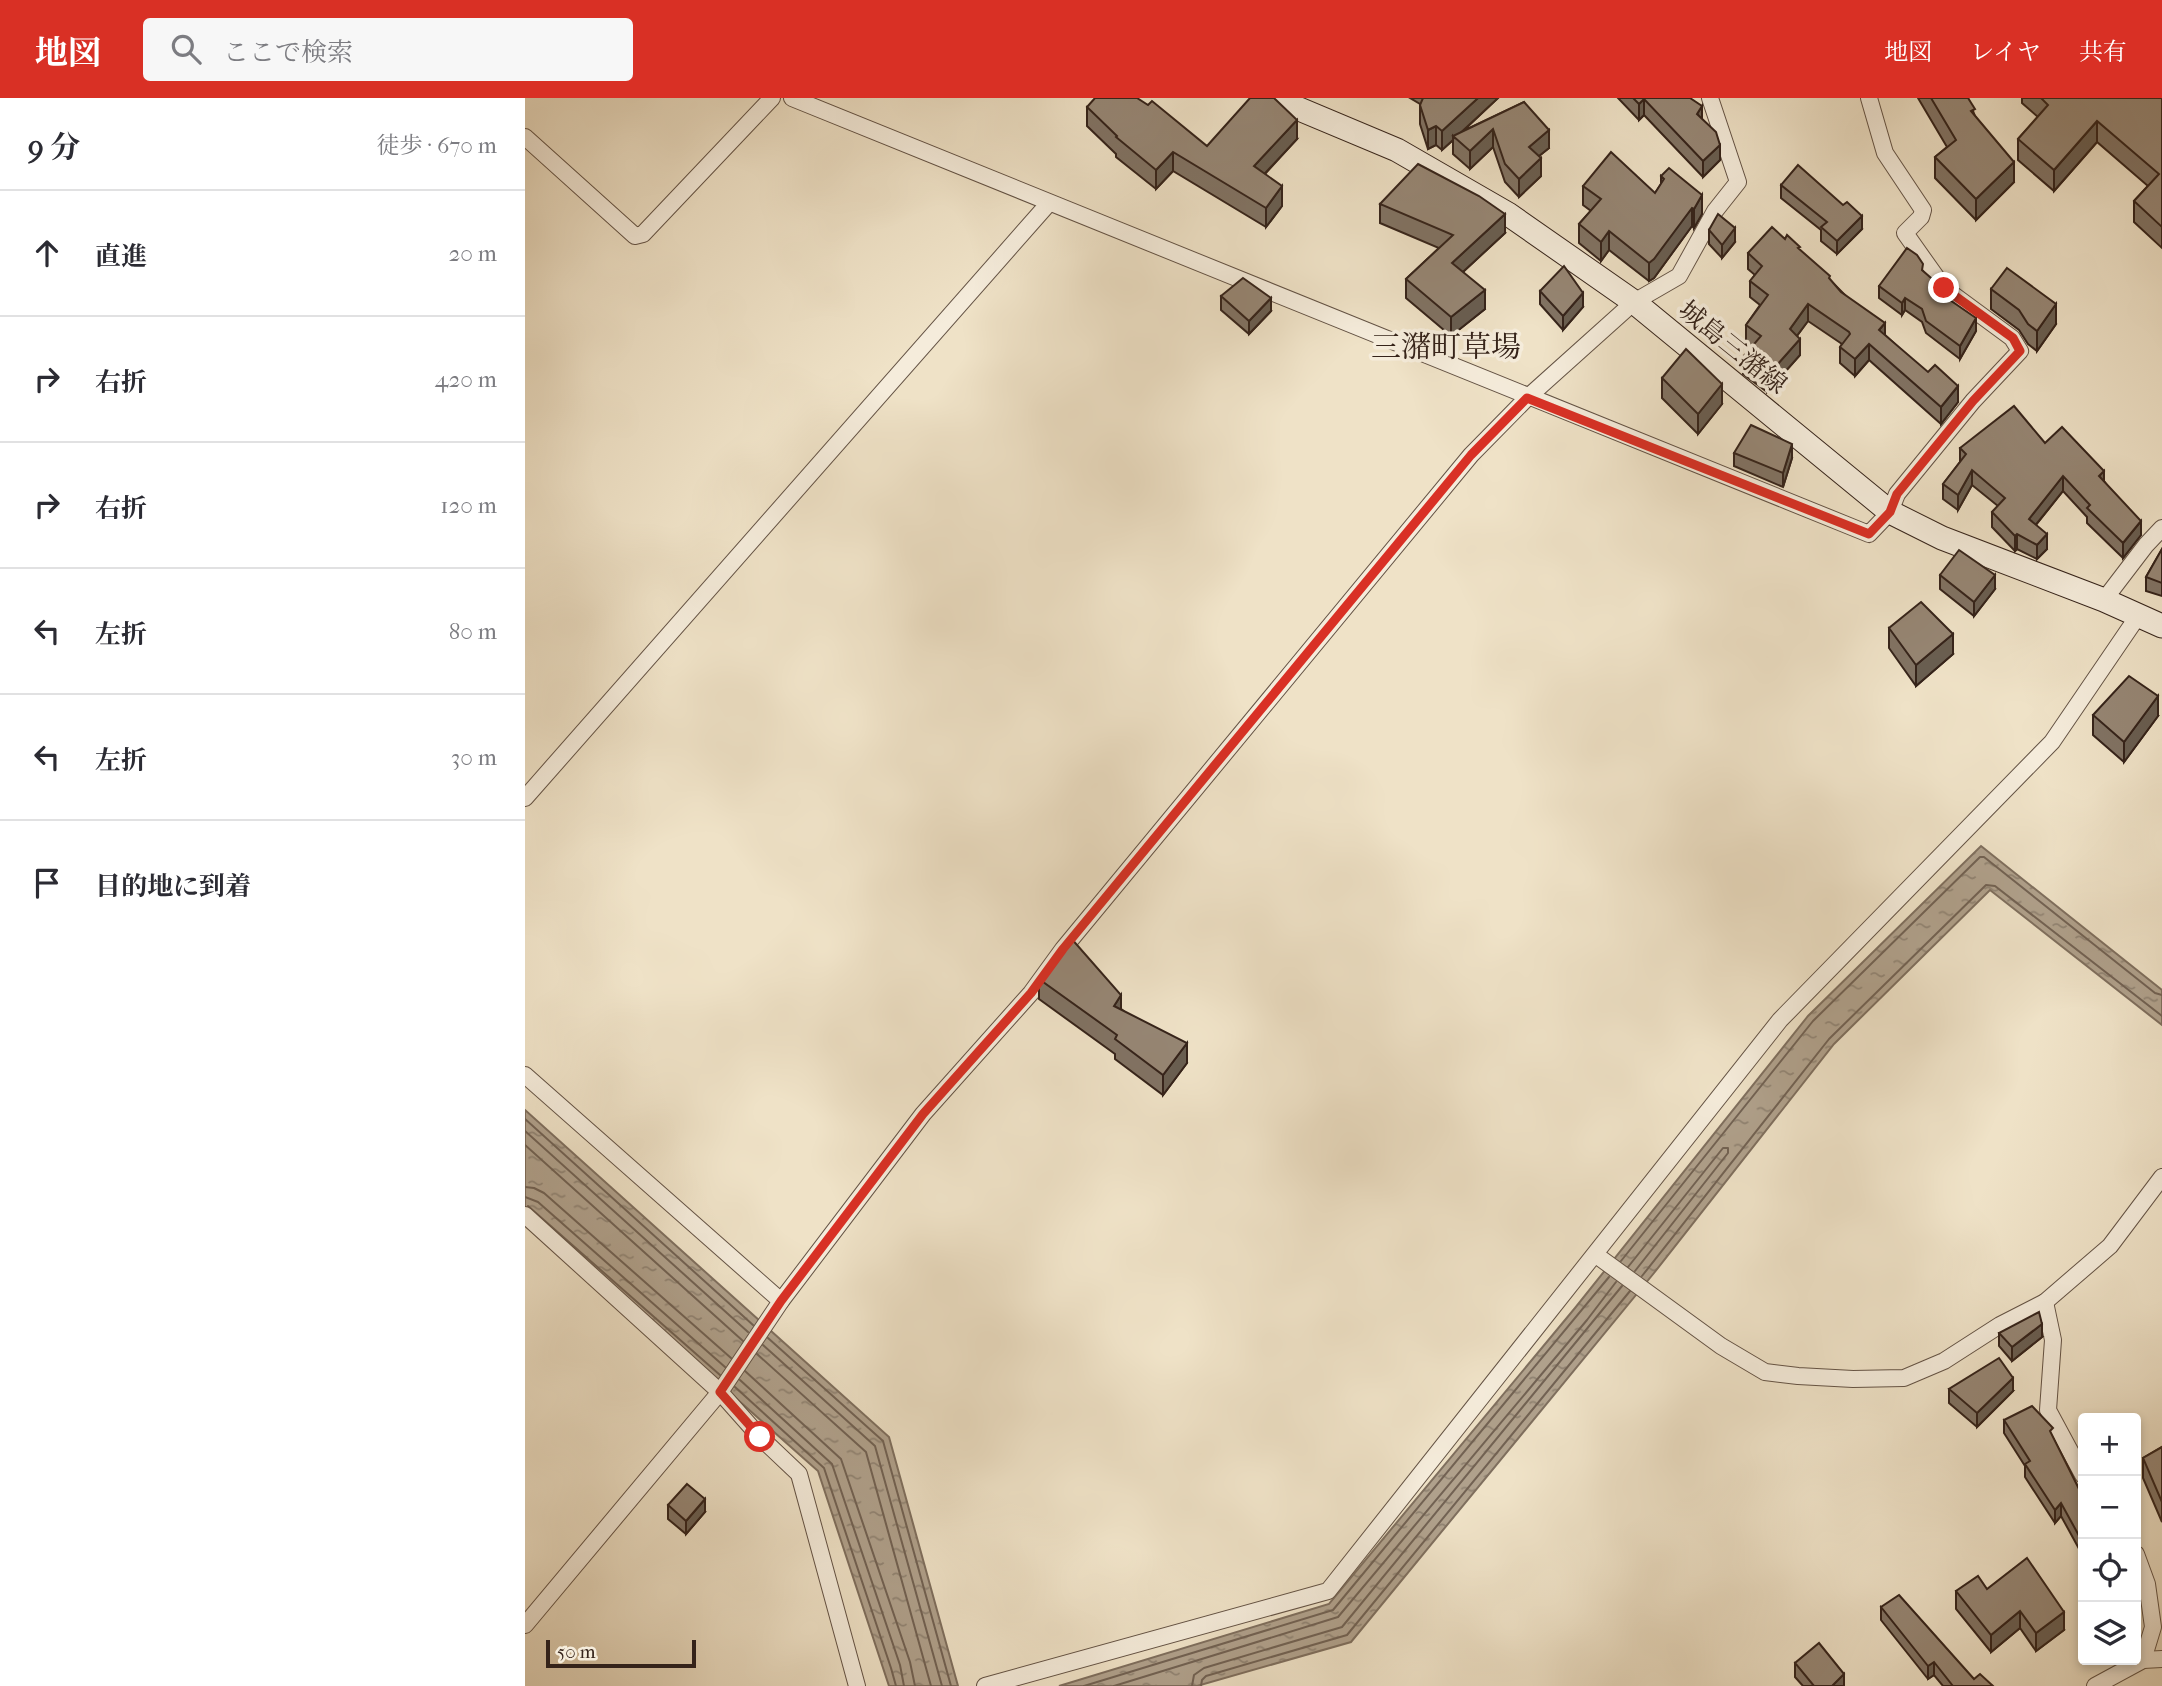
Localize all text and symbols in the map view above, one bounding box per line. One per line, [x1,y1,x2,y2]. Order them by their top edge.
search box [143,18,633,81]
icon: search [167,30,205,68]
text: 地図 [35,34,101,73]
text: ここで検索 [223,37,353,68]
text: 地図 [1884,38,1932,66]
text: レイヤ [1970,38,2041,66]
text: 共有 [2079,38,2127,66]
text: 9 分 [28,130,80,165]
text: 徒歩 · 670 m [376,132,497,159]
icon: ahead [28,234,66,272]
text: 20 m [448,240,497,267]
text: 直進 [95,241,147,272]
route end [1928,272,1959,303]
street label: 城島三潴線 [1672,294,1793,400]
district label: 三潴町草場 [1371,330,1521,365]
icon: right [28,360,66,398]
text: 420 m [435,366,497,393]
text: 右折 [95,367,147,398]
icon: right [28,486,66,524]
text: 120 m [440,492,497,519]
text: 右折 [95,493,147,524]
icon: left [28,612,66,650]
text: 80 m [449,618,497,645]
text: 左折 [95,619,147,650]
icon: left [28,738,66,776]
text: 30 m [451,744,497,771]
text: 左折 [95,745,147,776]
icon: arrive [28,864,66,902]
text: 目的地に到着 [95,871,251,902]
map controls [2078,1413,2141,1665]
button: + [2078,1413,2141,1476]
route start [744,1421,775,1452]
button: − [2078,1476,2141,1539]
button: locate [2078,1539,2141,1602]
button: layers [2078,1602,2141,1665]
scale bar [546,1637,697,1669]
text: 50 m [557,1641,596,1663]

